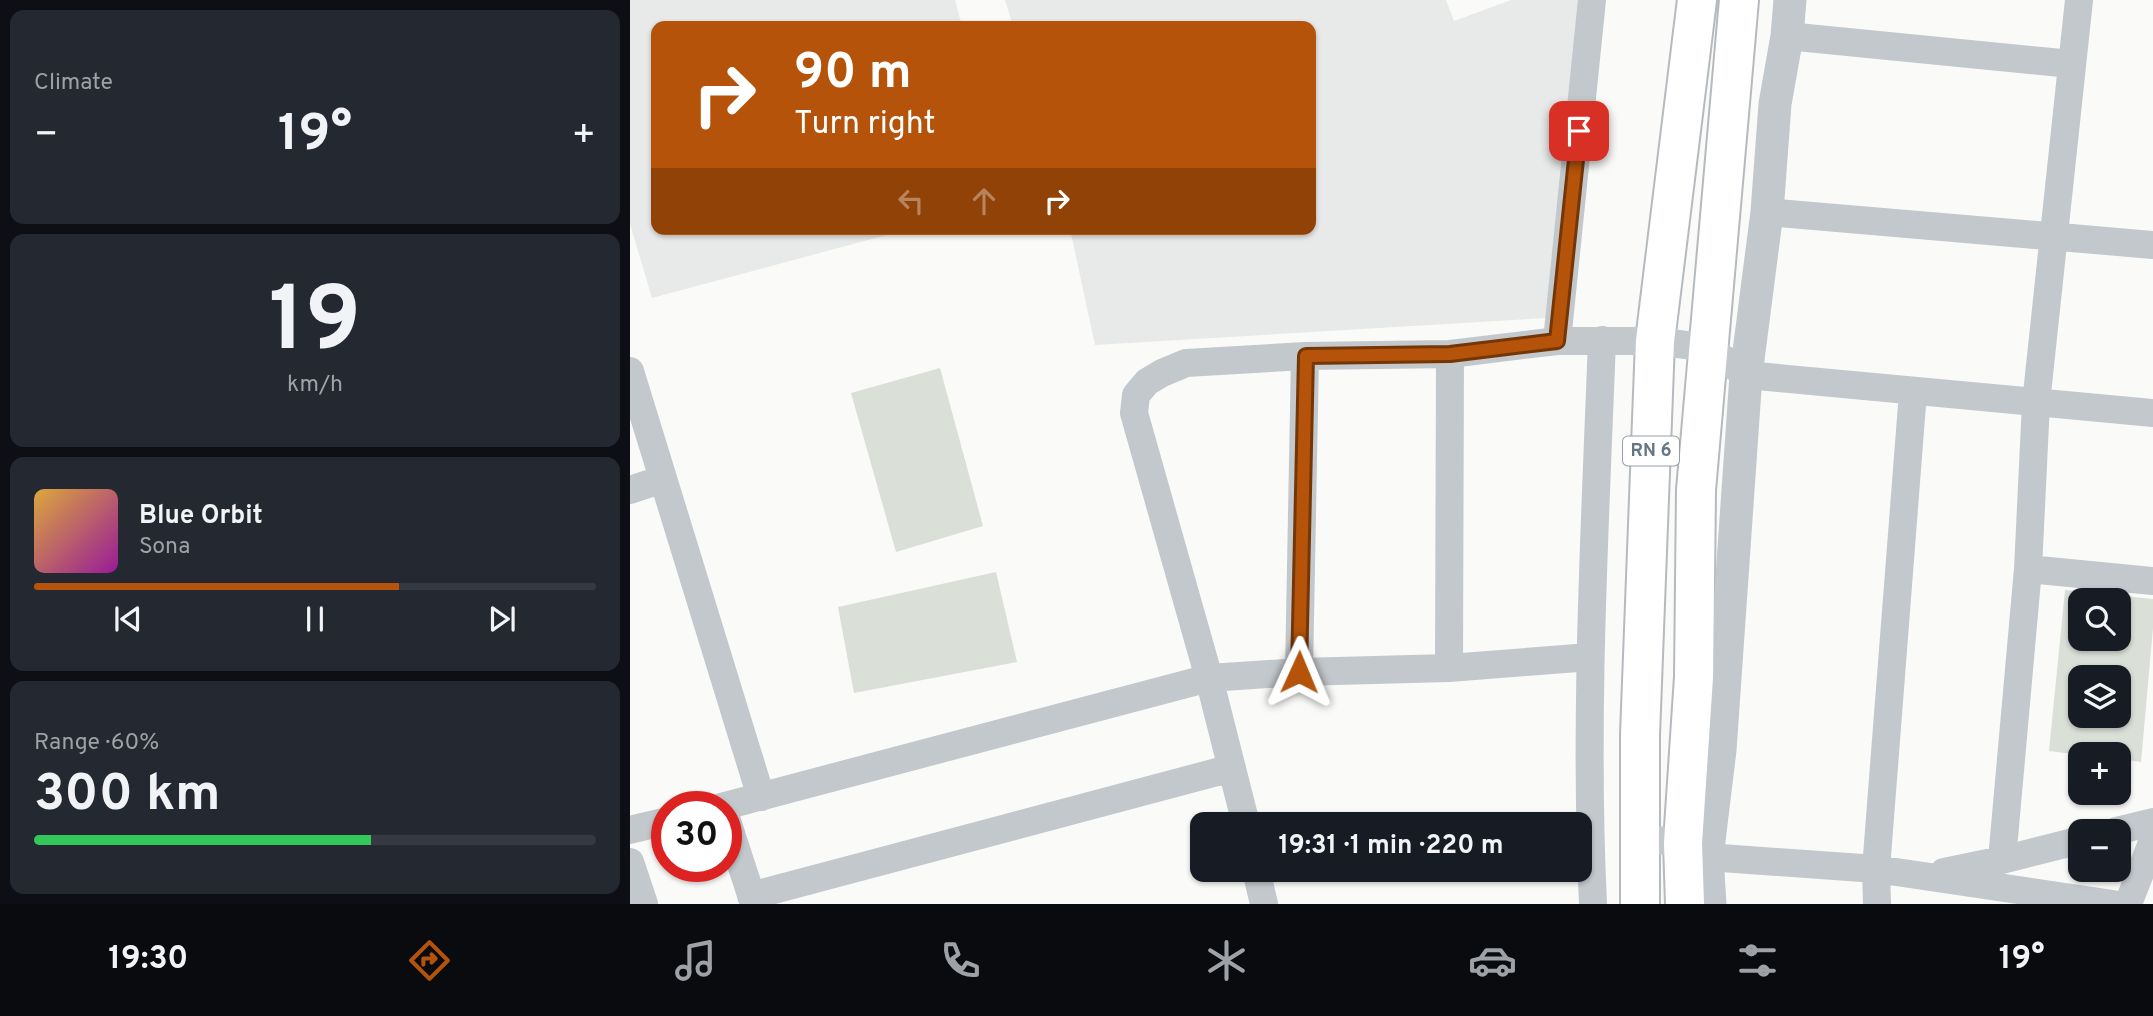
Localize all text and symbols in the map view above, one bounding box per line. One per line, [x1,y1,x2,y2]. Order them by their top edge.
text: 90 m [794,44,912,106]
icon: right [679,49,770,140]
text: Climate [34,69,113,98]
pin [1549,101,1609,161]
text: 19° [278,103,352,169]
text: Turn right [794,105,936,145]
text: − [34,112,59,161]
text: + [571,112,596,161]
icon: arrive [1560,112,1598,150]
icon: left [892,182,930,220]
icon: ahead [965,182,1003,220]
icon: right [1038,182,1076,220]
text: 19 [269,268,361,383]
text: km/h [287,371,343,400]
road number: RN 6 [1623,436,1679,466]
text: Blue Orbit [139,500,263,533]
text: Sona [139,533,190,562]
map controls [2068,588,2131,882]
button: search [2068,588,2131,651]
icon: previous [109,600,147,638]
icon: pause [296,600,334,638]
icon: next [483,600,521,638]
position arrow [1262,635,1336,709]
button: layers [2068,665,2131,728]
text: Range · 60% [34,729,159,758]
button: + [2068,742,2131,805]
text: 300 km [34,763,221,829]
speed limit sign: 30 [651,791,742,882]
button: − [2068,819,2131,882]
text: 19:31 · 1 min · 220 m [1278,830,1504,863]
icon: directions [405,936,454,985]
icon: music [671,936,720,985]
icon: phone [936,936,985,985]
icon: climate [1202,936,1251,985]
icon: car [1468,936,1517,985]
icon: filters [1733,936,1782,985]
text: 19:30 [108,940,188,980]
text: 19° [1999,940,2045,980]

